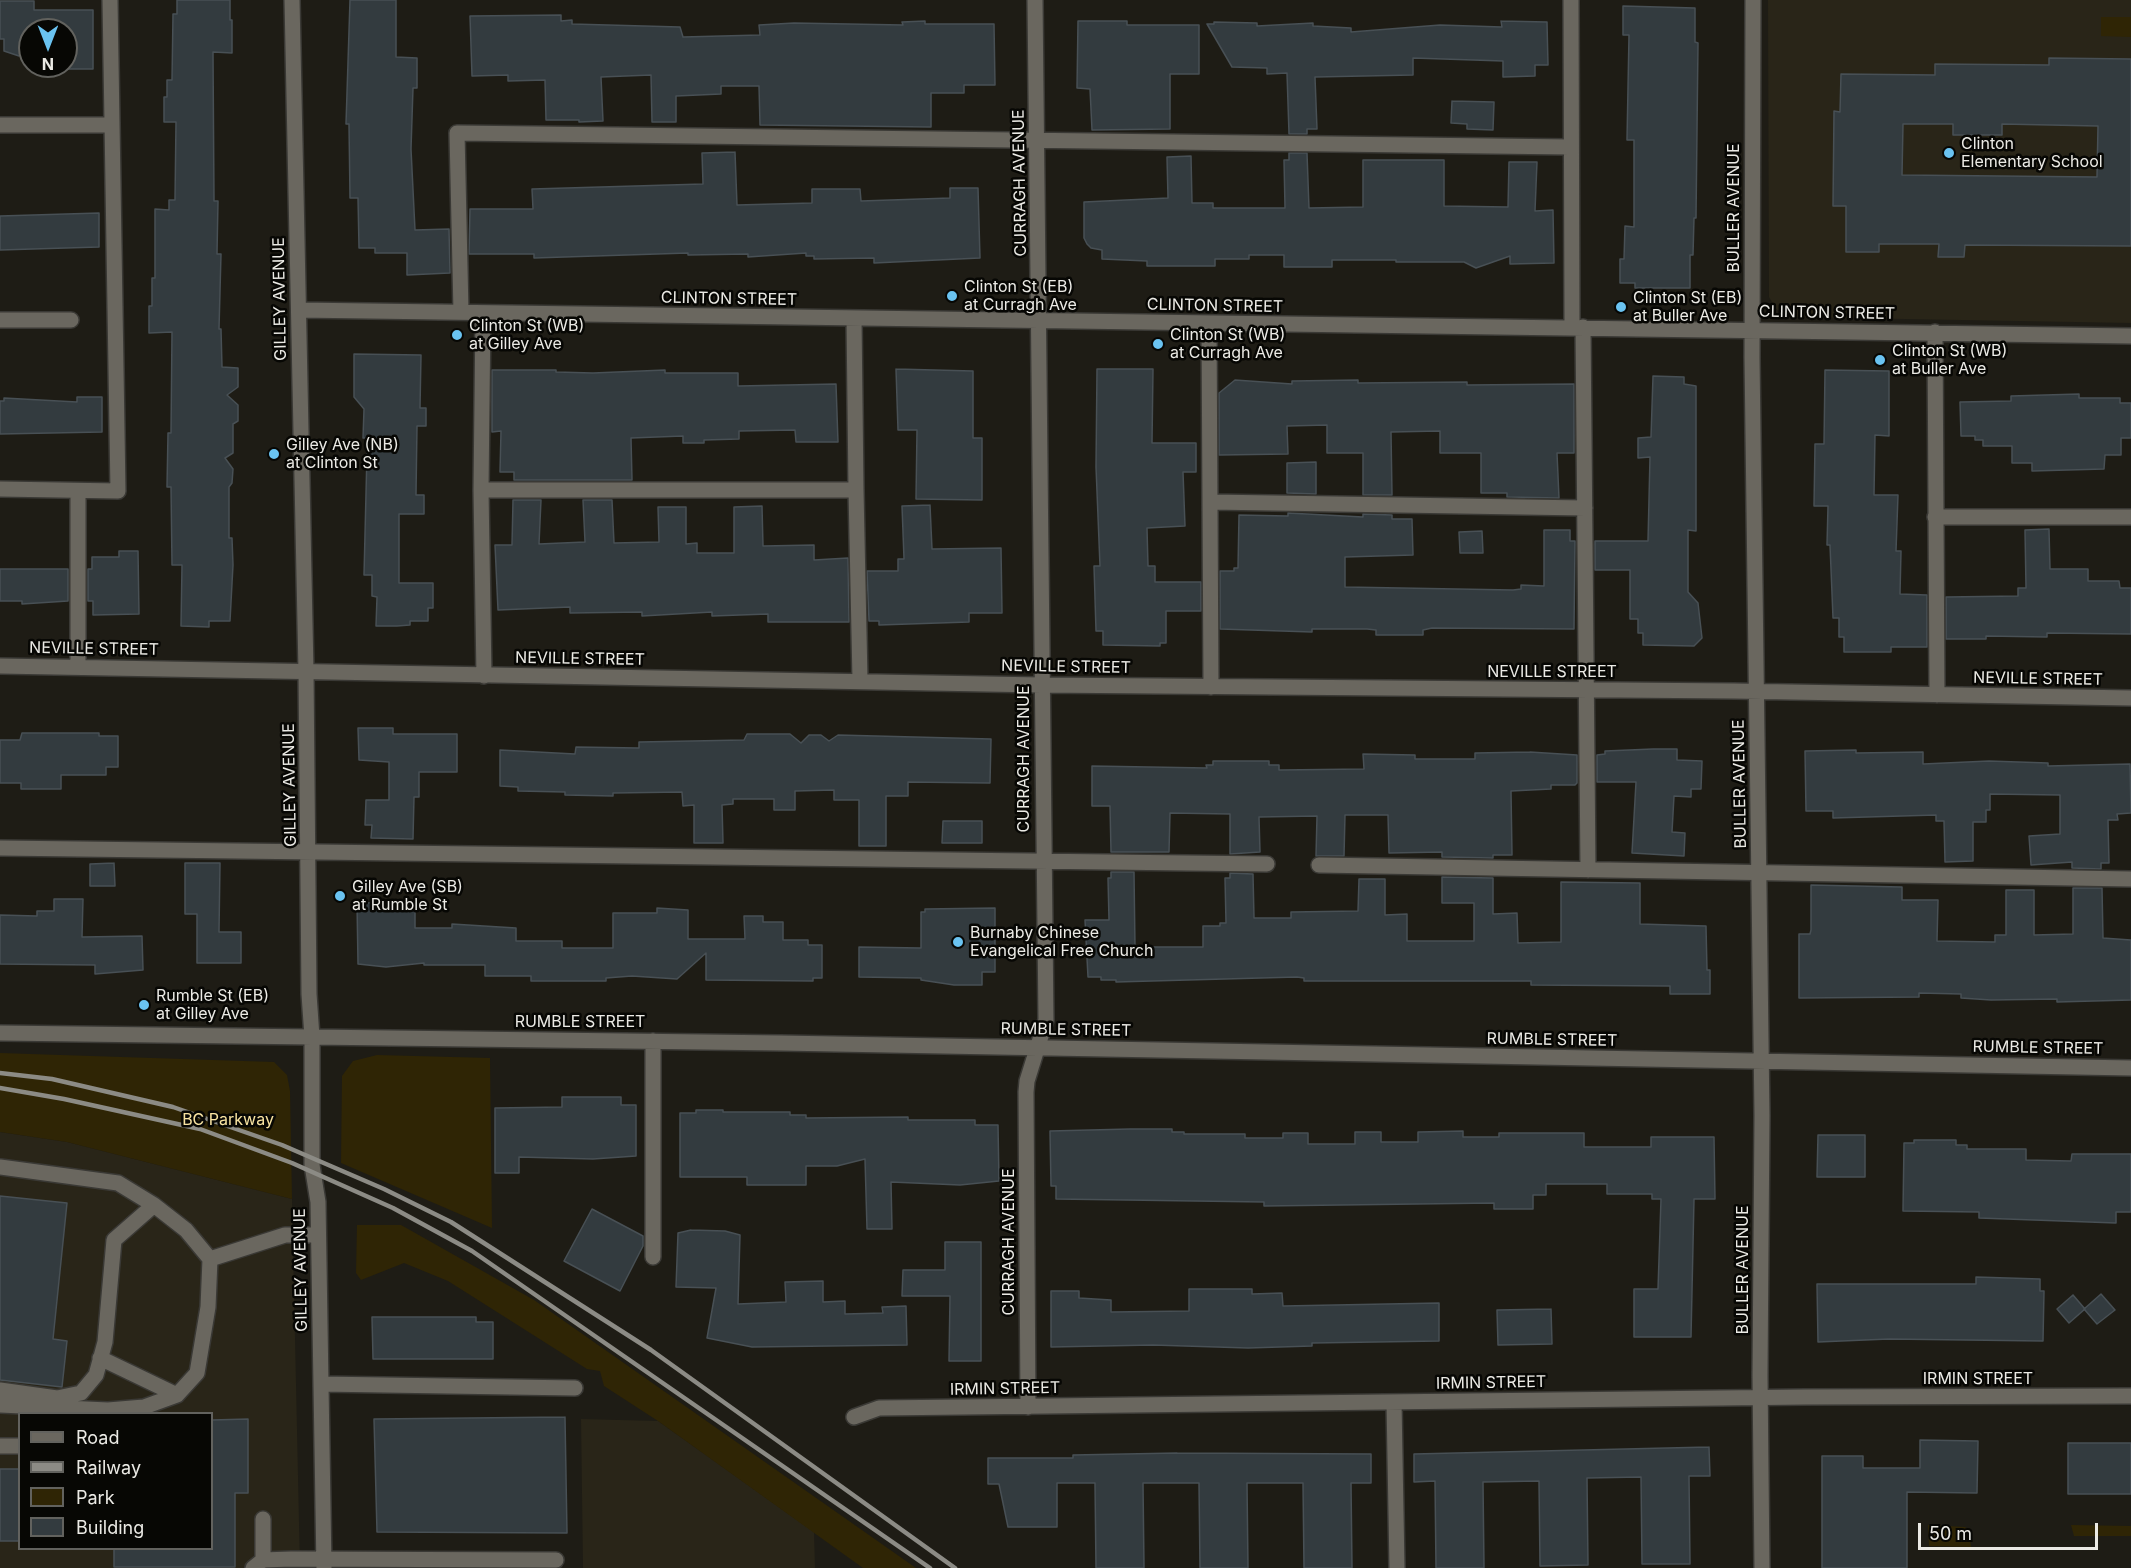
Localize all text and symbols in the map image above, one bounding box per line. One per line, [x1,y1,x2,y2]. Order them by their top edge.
north arrow [18,18,78,78]
text: N [42,54,54,74]
street label: CURRAGH AVENUE [1009,109,1031,257]
place label: Clinton Elementary School [1961,134,2103,172]
street label: BULLER AVENUE [1724,143,1744,273]
marker: Clinton Elementary School [1942,146,1956,160]
street label: GILLEY AVENUE [269,237,291,361]
place label: Clinton St (EB) at Curragh Ave [964,277,1077,315]
street label: CLINTON STREET [661,288,797,310]
place label: Clinton St (EB) at Buller Ave [1633,288,1742,326]
marker: Clinton St (EB) at Curragh Ave [945,289,959,303]
street label: CLINTON STREET [1147,295,1283,317]
marker: Clinton St (EB) at Buller Ave [1614,300,1628,314]
street label: CLINTON STREET [1759,302,1895,324]
place label: Clinton St (WB) at Gilley Ave [469,316,584,354]
place label: Clinton St (WB) at Curragh Ave [1170,325,1285,363]
marker: Clinton St (WB) at Gilley Ave [450,328,464,342]
marker: Clinton St (WB) at Curragh Ave [1151,337,1165,351]
place label: Clinton St (WB) at Buller Ave [1892,341,2007,379]
marker: Clinton St (WB) at Buller Ave [1873,353,1887,367]
place label: Gilley Ave (NB) at Clinton St [286,435,399,473]
marker: Gilley Ave (NB) at Clinton St [267,447,281,461]
street label: NEVILLE STREET [29,638,159,660]
street label: NEVILLE STREET [515,648,645,670]
street label: NEVILLE STREET [1001,656,1131,678]
street label: NEVILLE STREET [1487,662,1617,682]
street label: NEVILLE STREET [1973,668,2103,690]
street label: CURRAGH AVENUE [1014,685,1034,833]
street label: BULLER AVENUE [1729,719,1751,849]
street label: GILLEY AVENUE [279,723,301,847]
place label: Gilley Ave (SB) at Rumble St [352,877,463,915]
marker: Gilley Ave (SB) at Rumble St [333,889,347,903]
place label: Burnaby Chinese Evangelical Free Church [970,923,1153,961]
marker: Burnaby Chinese Evangelical Free Church [951,935,965,949]
place label: Rumble St (EB) at Gilley Ave [156,986,269,1024]
marker: Rumble St (EB) at Gilley Ave [137,998,151,1012]
street label: RUMBLE STREET [515,1012,645,1032]
street label: RUMBLE STREET [1000,1019,1132,1041]
street label: RUMBLE STREET [1486,1029,1618,1051]
street label: RUMBLE STREET [1972,1037,2104,1059]
park label: BC Parkway [182,1110,274,1130]
street label: CURRAGH AVENUE [999,1168,1019,1316]
street label: BULLER AVENUE [1733,1205,1753,1335]
street label: GILLEY AVENUE [290,1208,312,1332]
street label: IRMIN STREET [1923,1369,2033,1389]
street label: IRMIN STREET [1436,1372,1546,1394]
street label: IRMIN STREET [950,1378,1060,1400]
legend [18,1412,213,1550]
text: Road [76,1427,119,1448]
text: Railway [76,1457,141,1478]
text: Park [76,1487,115,1508]
scale bar [1921,1511,2101,1549]
text: Building [76,1517,144,1538]
text: 50 m [1929,1523,1972,1544]

